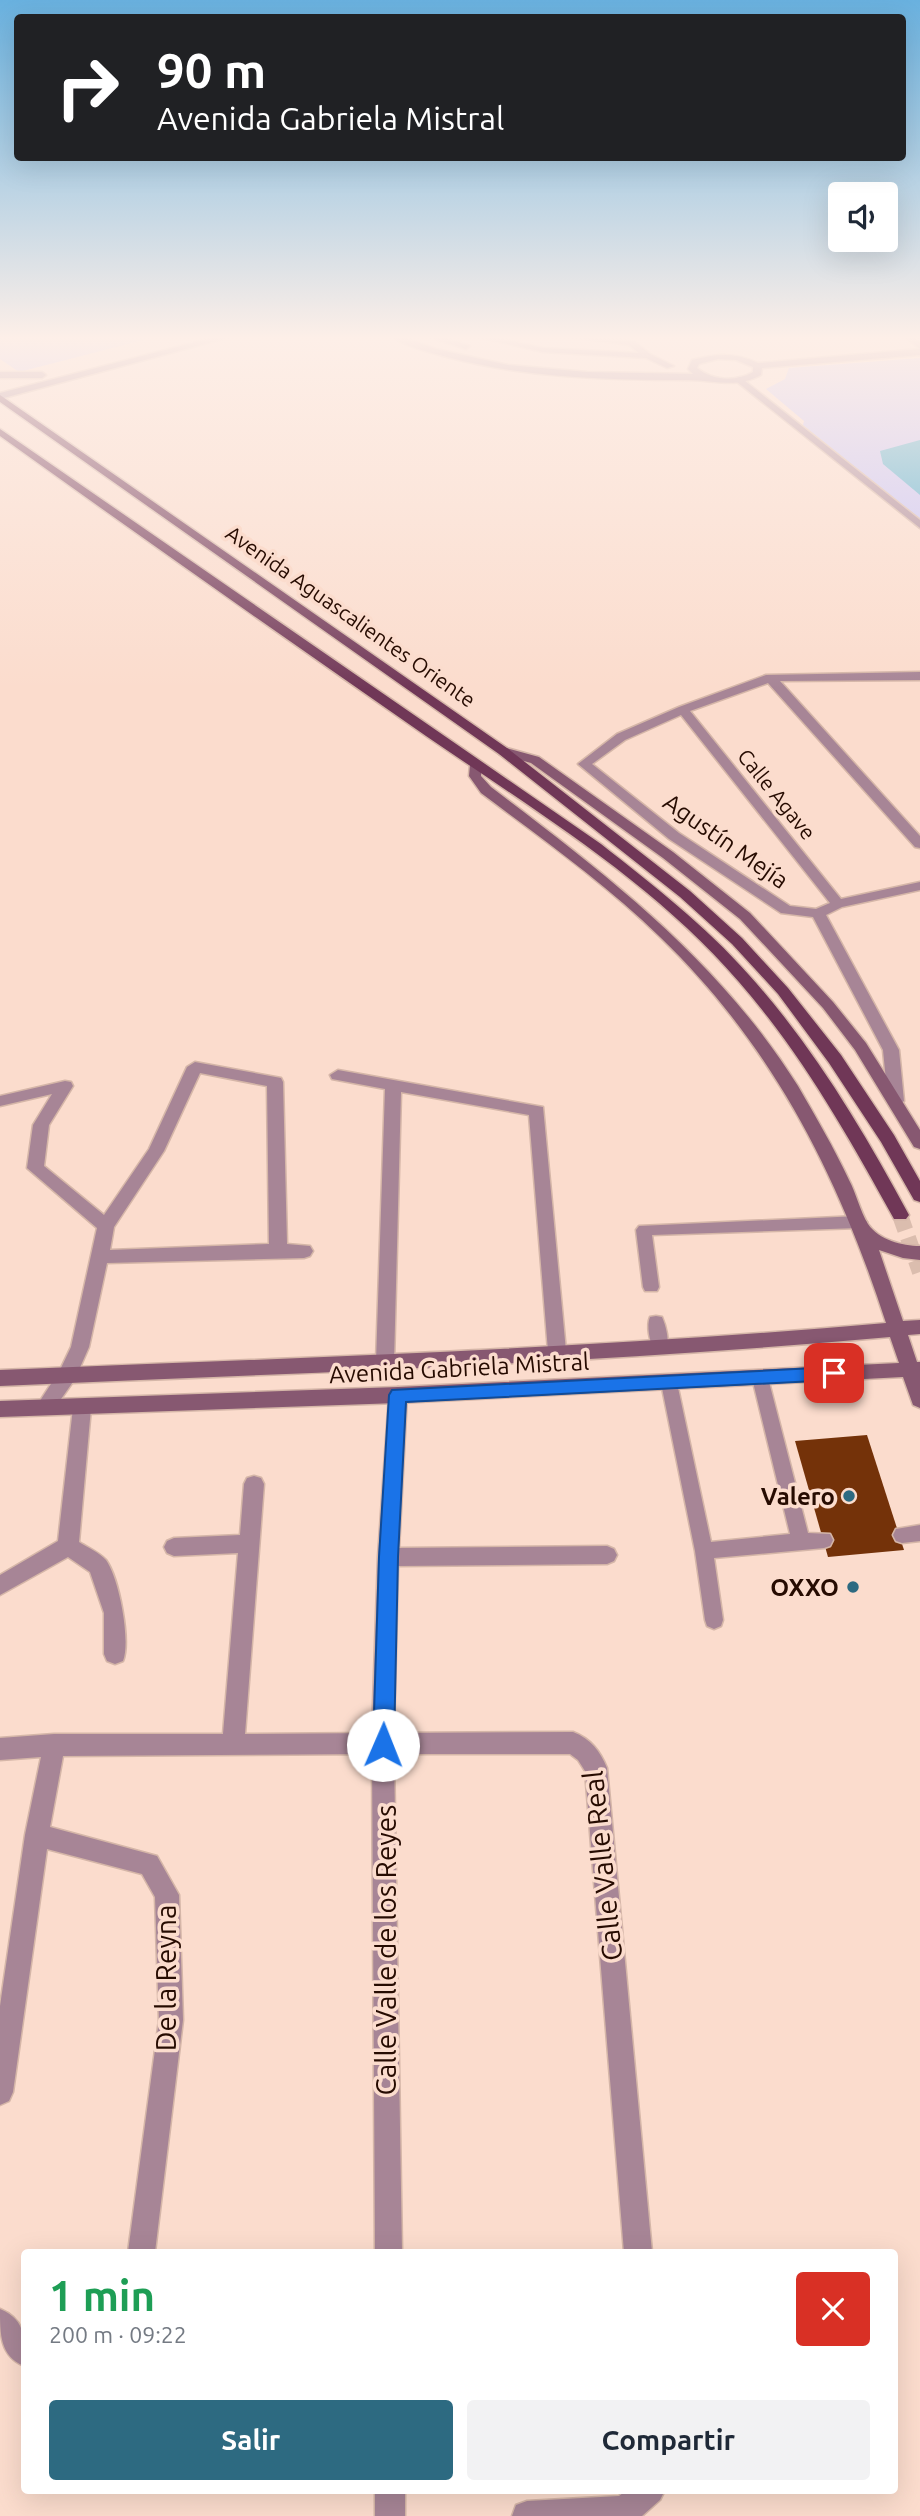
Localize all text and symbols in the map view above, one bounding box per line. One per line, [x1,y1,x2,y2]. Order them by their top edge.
icon: right [42,42,133,133]
text: 90 m [157,42,266,97]
text: Avenida Gabriela Mistral [157,100,504,136]
map controls [828,182,898,252]
button: sound [828,182,898,252]
street label: Avenida Aguascalientes Oriente [222,520,480,712]
street label: Calle Agave [733,744,821,844]
street label: Agustín Mejía [658,788,794,894]
pin [804,1343,864,1403]
street label: Avenida Gabriela Mistral [328,1348,590,1388]
icon: arrive [815,1354,853,1392]
place label: Valero [761,1483,835,1510]
marker: Valero [841,1488,857,1504]
place label: OXXO [770,1574,839,1601]
marker: OXXO [845,1579,861,1595]
position arrow [346,1708,420,1782]
street label: Calle Valle Real [577,1769,627,1963]
street label: Calle Valle de los Reyes [370,1805,401,2095]
street label: De la Reyna [150,1905,181,2051]
text: 1 min [49,2272,155,2319]
button: close [796,2272,870,2346]
text: 200 m · 09:22 [49,2322,187,2347]
button: Salir [49,2400,453,2480]
button: Compartir [467,2400,870,2480]

